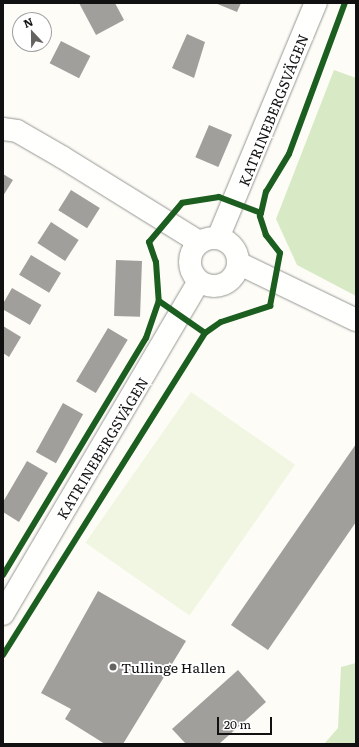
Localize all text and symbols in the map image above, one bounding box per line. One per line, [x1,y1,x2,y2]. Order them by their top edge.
north arrow [12,12,52,52]
text: N [21,13,35,31]
street label: KATRINEBERGSVÄGEN [235,31,311,189]
street label: KATRINEBERGSVÄGEN [53,374,151,522]
place label: Tullinge Hallen [121,659,226,675]
marker: Tullinge Hallen [108,662,118,672]
scale bar [219,709,274,735]
text: 20 m [224,715,251,733]

